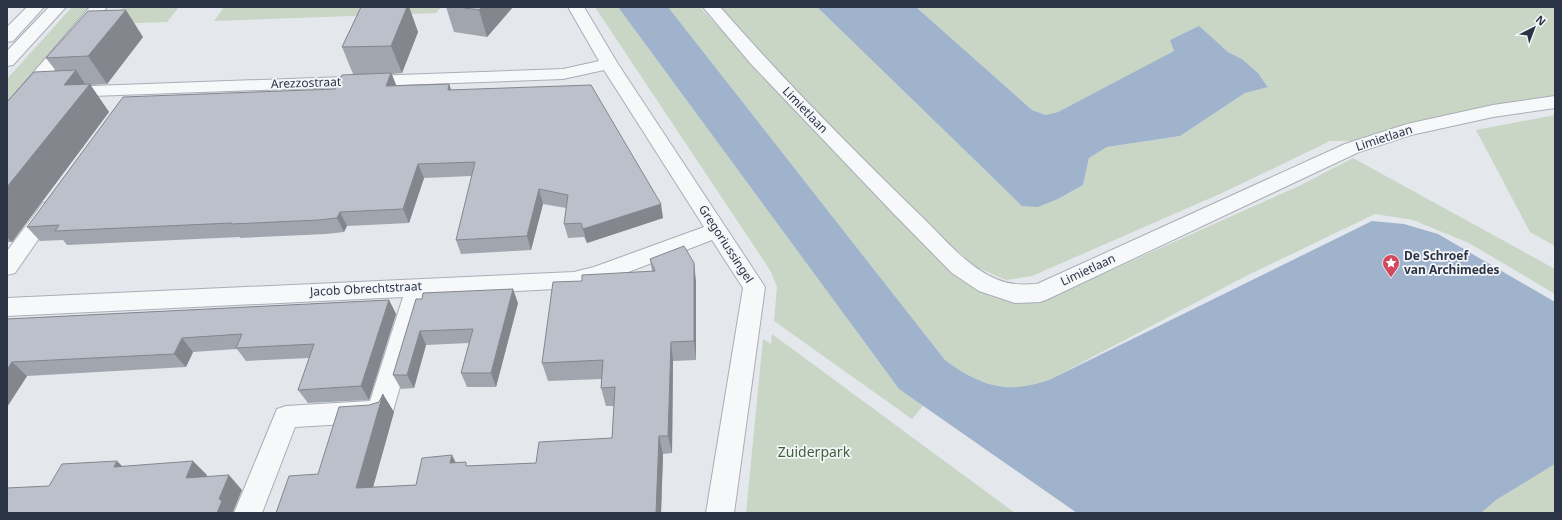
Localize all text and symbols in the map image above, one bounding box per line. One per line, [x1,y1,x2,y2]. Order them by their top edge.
north arrow [1514,8,1554,48]
text: N [1533,12,1549,29]
street label: Arezzostraat [271,73,342,92]
street label: Limietlaan [779,83,832,137]
street label: Limietlaan [1353,120,1414,155]
street label: Gregoriussingel [695,202,758,286]
place label: De Schroef van Archimedes [1404,247,1500,278]
street label: Limietlaan [1058,249,1118,290]
place icon: De Schroef van Archimedes [1381,253,1401,278]
street label: Jacob Obrechtstraat [309,277,423,300]
park label: Zuiderpark [778,442,851,461]

